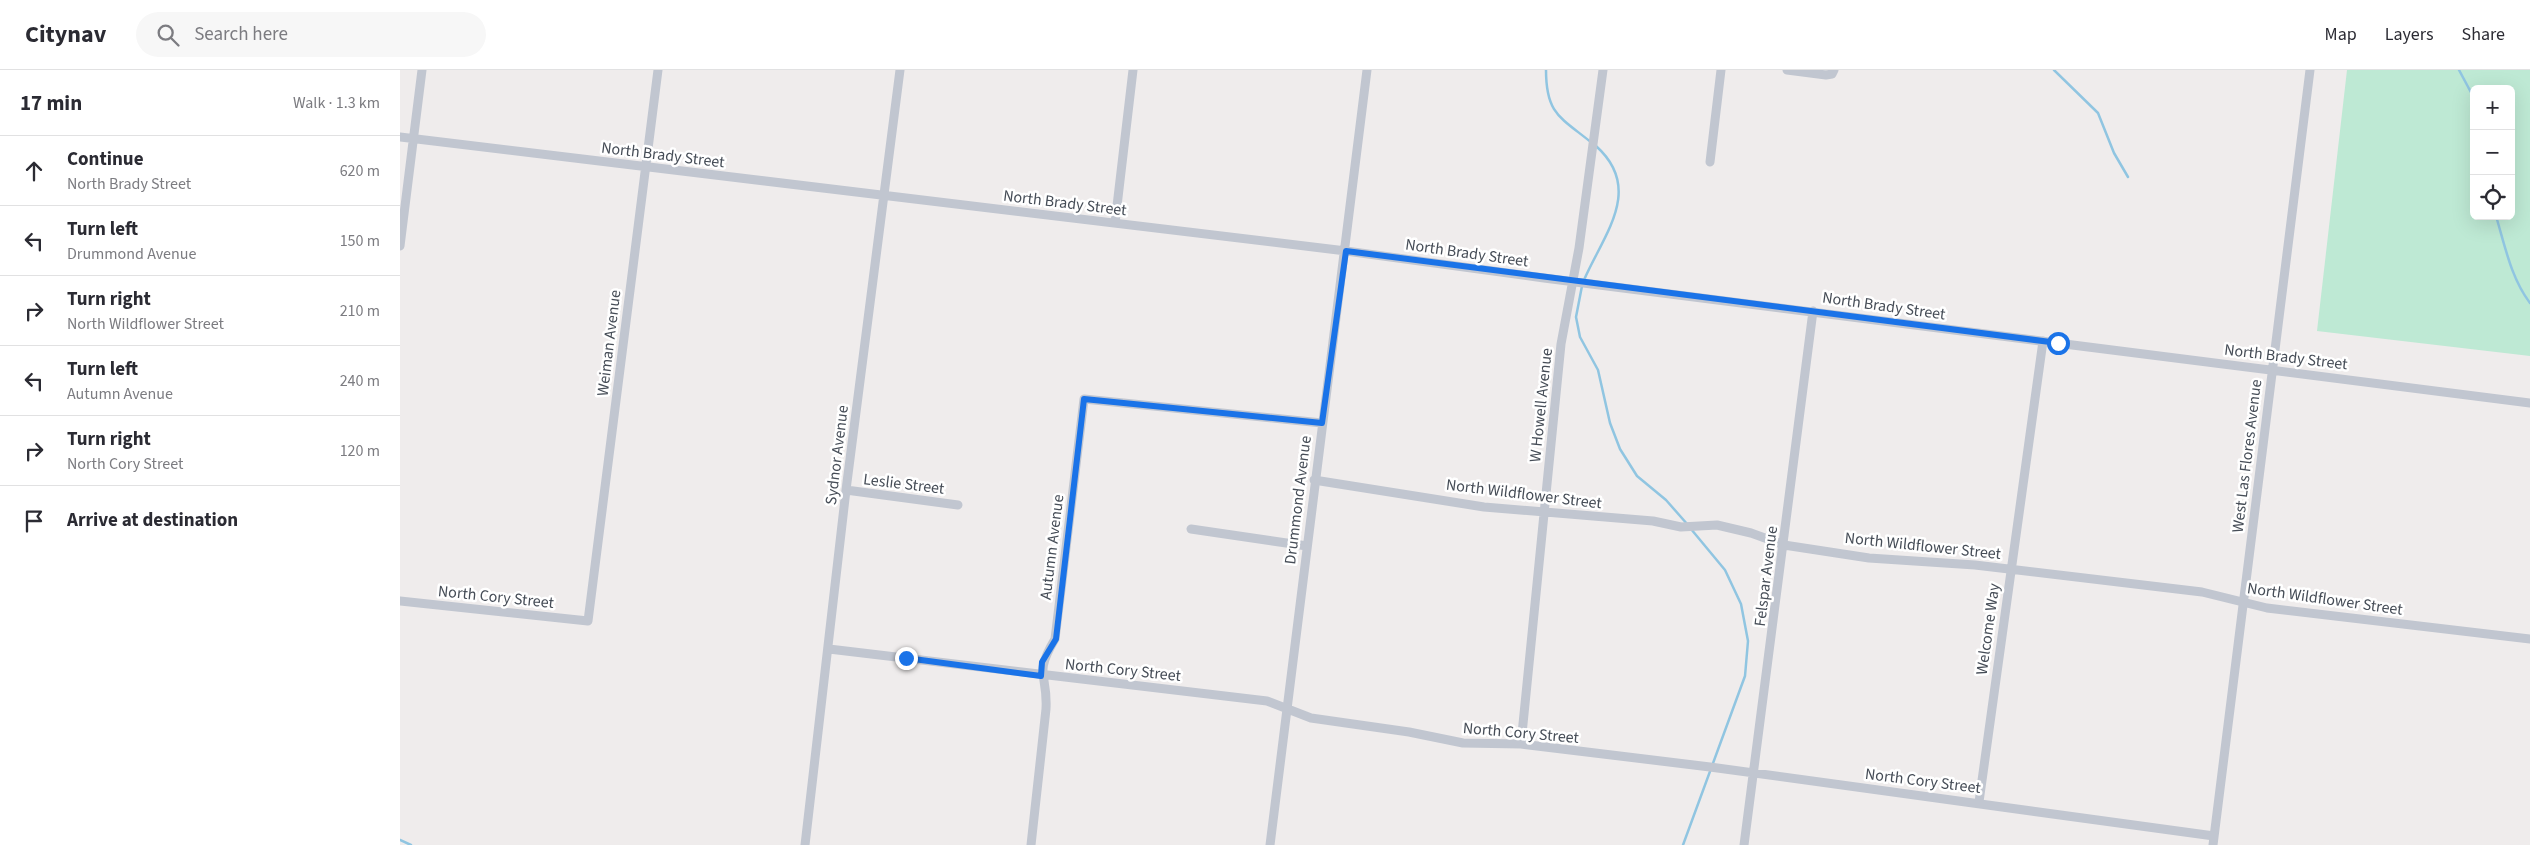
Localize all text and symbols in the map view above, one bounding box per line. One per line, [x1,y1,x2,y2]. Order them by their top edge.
search box [136,12,486,57]
text: Citynav [25,17,106,52]
icon: search [154,21,182,49]
text: Search here [194,21,288,48]
text: Map [2325,22,2357,47]
text: Layers [2385,22,2434,47]
text: Share [2462,22,2505,47]
map controls [2470,85,2515,220]
button: + [2470,85,2515,130]
text: 17 min [20,88,82,118]
text: Walk · 1.3 km [293,92,380,114]
button: − [2470,130,2515,175]
street label: North Brady Street [600,137,726,174]
text: Continue [67,146,144,173]
icon: ahead [20,157,48,185]
text: 620 m [340,160,380,182]
text: North Brady Street [67,173,191,195]
button: locate [2470,175,2515,220]
street label: North Brady Street [1002,185,1128,222]
text: Turn left [67,216,138,243]
icon: left [20,227,48,255]
text: 150 m [340,230,380,252]
street label: North Brady Street [1404,233,1530,273]
text: Drummond Avenue [67,243,196,265]
text: Turn right [67,286,151,313]
street label: North Brady Street [1821,286,1947,326]
street label: Weiman Avenue [592,289,626,398]
icon: right [20,297,48,325]
text: 210 m [340,300,380,322]
text: North Wildflower Street [67,313,224,335]
route start [2047,332,2070,355]
street label: North Brady Street [2223,339,2349,376]
street label: W Howell Avenue [1524,347,1558,463]
text: Turn left [67,356,138,383]
icon: left [20,367,48,395]
text: 240 m [340,370,380,392]
street label: West Las Flores Avenue [2227,378,2267,534]
text: Autumn Avenue [67,383,173,405]
street label: Sydnor Avenue [820,404,854,506]
text: Turn right [67,426,151,453]
street label: Drummond Avenue [1279,434,1317,566]
icon: right [20,437,48,465]
text: 120 m [340,440,380,462]
text: North Cory Street [67,453,183,475]
street label: Leslie Street [862,468,946,500]
street label: North Wildflower Street [1445,474,1604,515]
street label: Autumn Avenue [1035,493,1069,601]
icon: arrive [20,507,48,535]
text: Arrive at destination [67,507,238,534]
street label: Felspar Avenue [1749,525,1783,628]
street label: North Wildflower Street [1844,527,2003,565]
street label: North Wildflower Street [2246,577,2405,621]
street label: North Cory Street [437,580,556,614]
street label: Welcome Way [1971,581,2005,676]
route end [895,647,918,670]
street label: North Cory Street [1064,653,1183,687]
street label: North Cory Street [1462,717,1580,749]
street label: North Cory Street [1864,763,1983,799]

